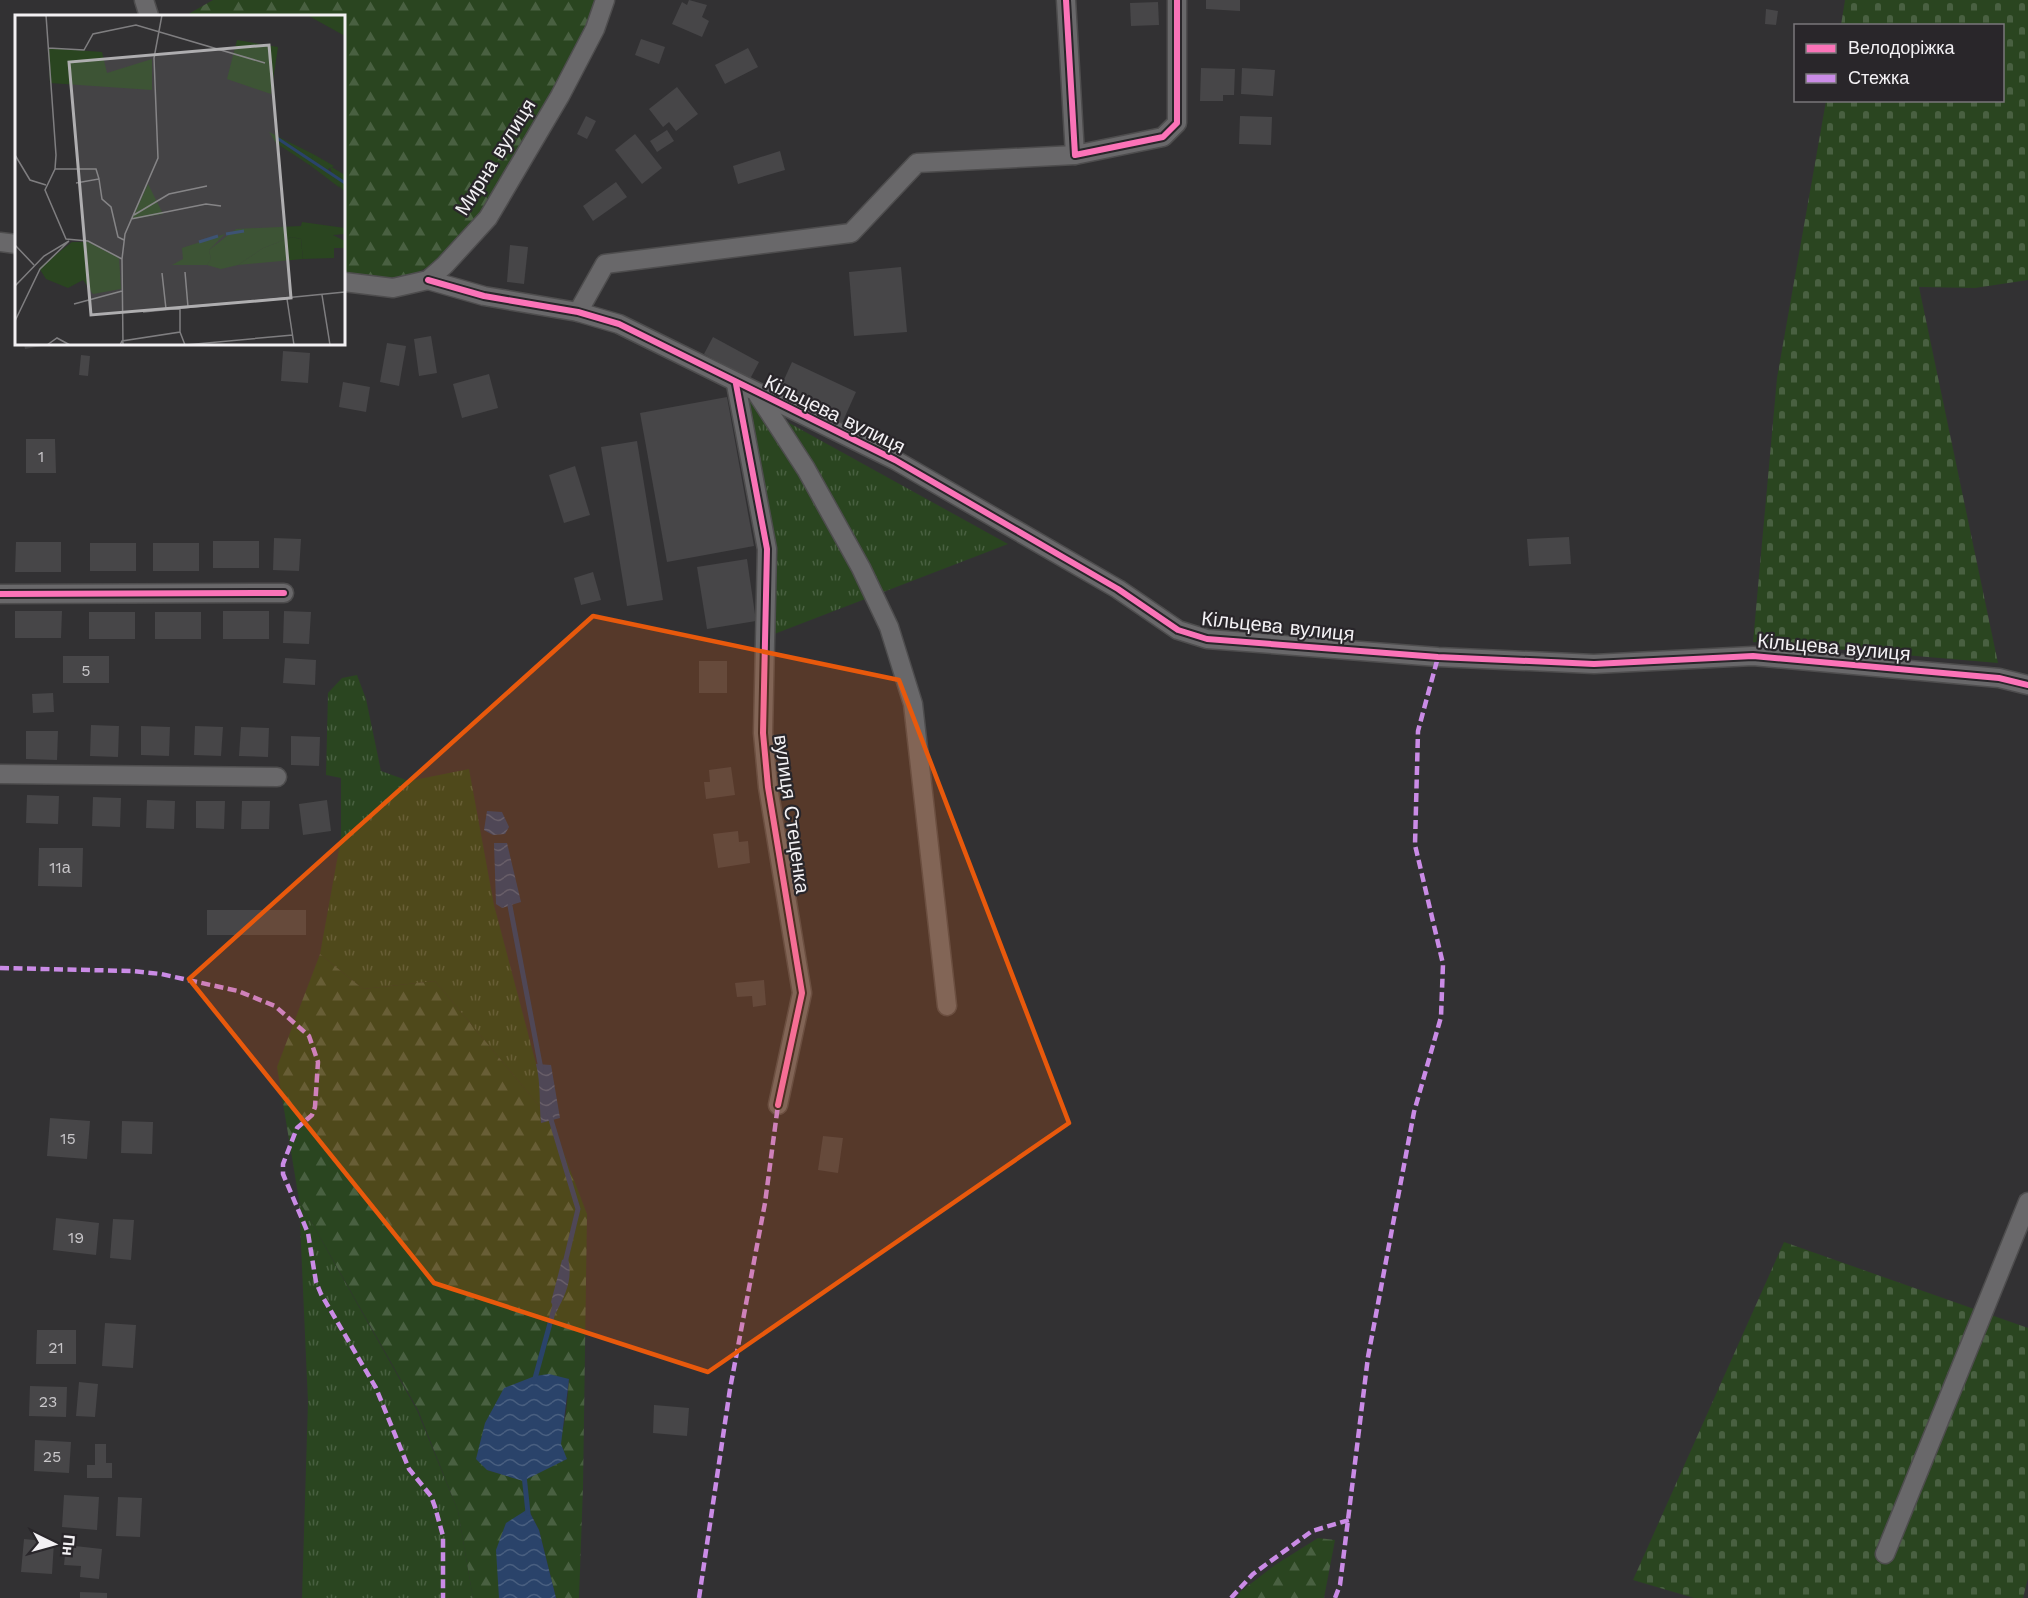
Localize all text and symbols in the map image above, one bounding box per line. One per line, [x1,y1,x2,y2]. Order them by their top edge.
inset map [15,15,345,345]
legend [1794,24,2004,102]
text: Велодоріжка [1848,37,1956,58]
text: Стежка [1848,67,1910,88]
street label: Мирна вулиця [450,94,540,220]
street label: Кільцева вулиця [761,370,909,458]
house number: 1 [38,447,44,466]
street label: Кільцева вулиця [1200,606,1356,646]
street label: Кільцева вулиця [1756,628,1912,666]
house number: 5 [81,661,91,680]
street label: вулиця Стеценка [769,733,815,896]
house number: 11а [49,858,71,877]
house number: 15 [60,1129,76,1148]
house number: 19 [68,1228,84,1247]
house number: 21 [48,1338,64,1357]
house number: 23 [39,1392,57,1411]
house number: 25 [43,1447,61,1466]
north arrow [24,1514,84,1574]
text: Пн [58,1534,79,1557]

